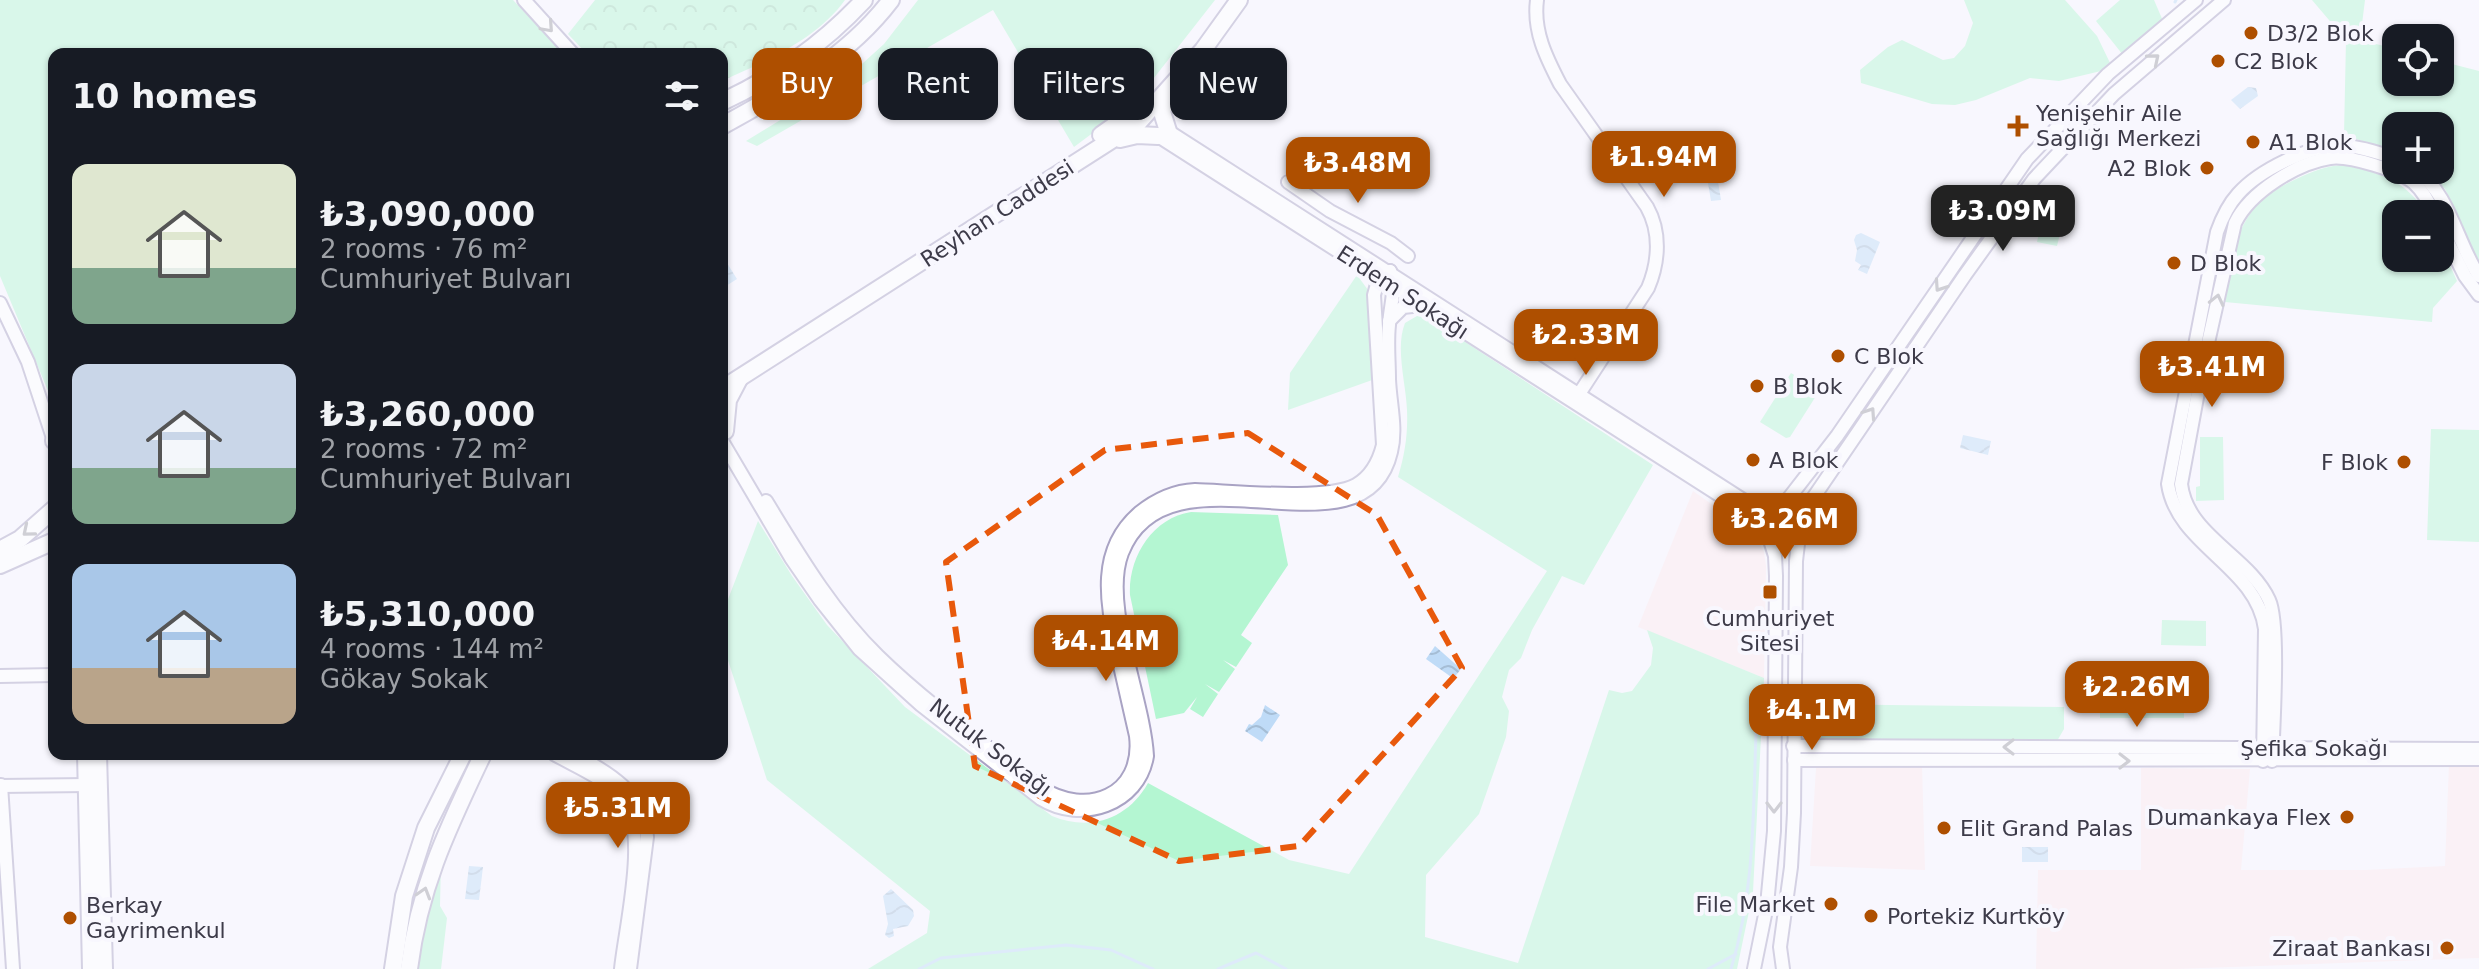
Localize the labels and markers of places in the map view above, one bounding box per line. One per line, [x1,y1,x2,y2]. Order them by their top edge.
place label: D3/2 Blok [2267,21,2374,46]
marker: D3/2 Blok [2242,24,2260,42]
place label: C2 Blok [2234,49,2318,74]
marker: C2 Blok [2209,52,2227,70]
place label: Yenişehir Aile Sağlığı Merkezi [2035,101,2201,151]
marker: Yenişehir Aile Sağlığı Merkezi [2007,115,2029,137]
place label: A1 Blok [2269,130,2353,155]
pin: ₺1.94M [1599,131,1729,199]
marker: A1 Blok [2244,133,2262,151]
pin: ₺3.48M [1293,137,1423,205]
place label: A2 Blok [2108,156,2191,181]
marker: A2 Blok [2198,159,2216,177]
pin: ₺3.09M [1938,185,2068,253]
place label: D Blok [2190,251,2262,276]
marker: D Blok [2165,254,2183,272]
pin: ₺2.33M [1521,309,1651,377]
pin: ₺3.41M [2147,341,2277,409]
place label: C Blok [1854,344,1924,369]
marker: C Blok [1829,347,1847,365]
place label: B Blok [1773,374,1843,399]
marker: B Blok [1748,377,1766,395]
place label: A Blok [1769,448,1839,473]
place label: F Blok [2321,450,2388,475]
marker: A Blok [1744,451,1762,469]
marker: F Blok [2395,453,2413,471]
pin: ₺3.26M [1720,493,1850,561]
marker: Cumhuriyet Sitesi [1761,583,1779,601]
place label: Cumhuriyet Sitesi [1706,606,1835,656]
pin: ₺4.14M [1041,615,1171,683]
pin: ₺2.26M [2072,661,2202,729]
pin: ₺4.1M [1756,684,1868,752]
pin: ₺5.31M [553,782,683,850]
place label: Dumankaya Flex [2147,805,2331,830]
marker: Dumankaya Flex [2338,808,2356,826]
place label: Elit Grand Palas [1960,816,2133,841]
marker: Elit Grand Palas [1935,819,1953,837]
place label: File Market [1696,892,1815,917]
place label: Berkay Gayrimenkul [86,893,226,943]
marker: File Market [1822,895,1840,913]
place label: Portekiz Kurtköy [1887,904,2065,929]
marker: Portekiz Kurtköy [1862,907,1880,925]
marker: Berkay Gayrimenkul [61,909,79,927]
place label: Ziraat Bankası [2272,936,2431,961]
marker: Ziraat Bankası [2438,939,2456,957]

